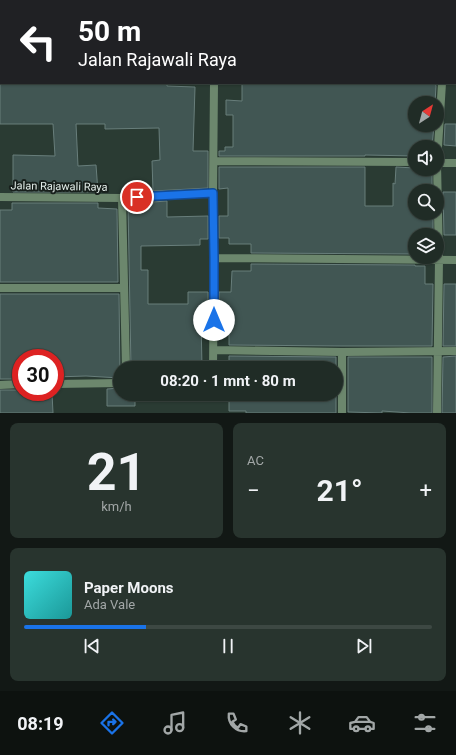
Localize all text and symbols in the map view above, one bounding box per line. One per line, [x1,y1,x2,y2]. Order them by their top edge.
text: 50 m [78,15,141,48]
icon: left [12,16,64,68]
text: Jalan Rajawali Raya [78,49,237,70]
north arrow [408,96,444,132]
map controls [408,96,444,264]
button: sound [408,140,444,176]
street label: Jalan Rajawali Raya [10,179,108,194]
pin [120,180,154,214]
button: search [408,184,444,220]
icon: arrive [126,186,148,208]
button: layers [408,228,444,264]
position arrow [193,299,235,341]
speed limit sign: 30 [12,349,64,401]
text: 08:20 · 1 mnt · 80 m [160,372,296,390]
text: 21 [87,442,146,503]
text: AC [247,453,264,468]
text: 21° [316,473,363,508]
text: − [247,478,260,503]
text: + [420,478,432,503]
text: km/h [101,499,132,514]
text: Paper Moons [84,579,174,597]
text: Ada Vale [84,597,135,612]
icon: previous [81,635,103,657]
icon: pause [217,635,239,657]
icon: next [353,635,375,657]
icon: directions [98,709,126,737]
icon: music [161,709,189,737]
icon: phone [223,709,251,737]
icon: climate [286,709,314,737]
icon: car [348,709,376,737]
icon: filters [411,709,439,737]
text: 08:19 [17,713,64,734]

